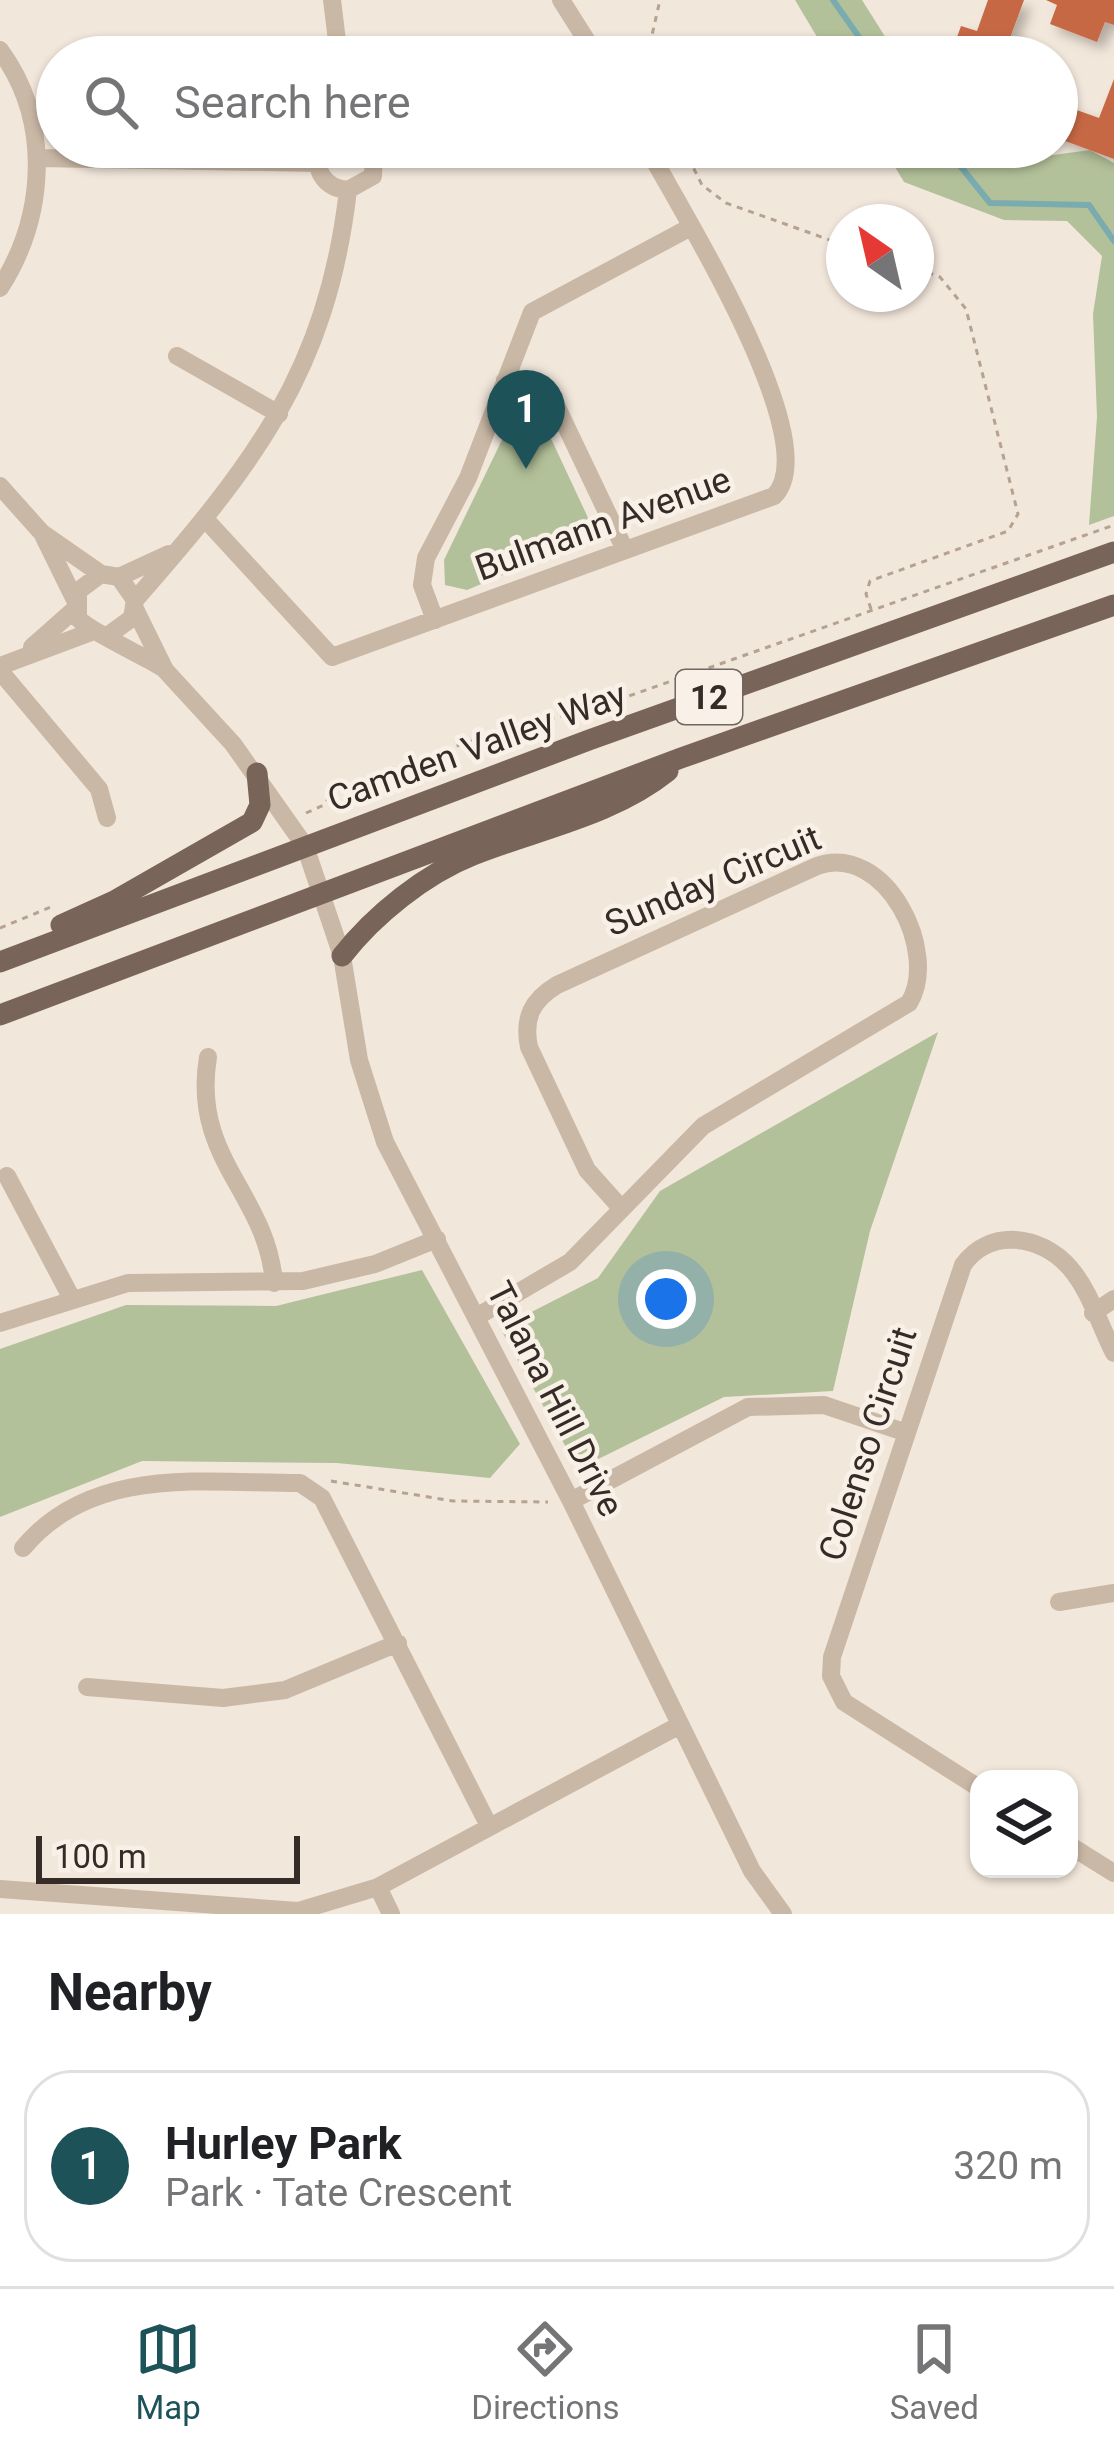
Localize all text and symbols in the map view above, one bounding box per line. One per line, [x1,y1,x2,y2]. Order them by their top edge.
search box [36,36,1078,168]
icon: search [78,69,144,135]
text: Search here [174,76,411,129]
north arrow [826,204,934,312]
pin: 1 [487,370,565,469]
street label: Bulmann Avenue [470,458,736,590]
road number: 12 [676,670,742,724]
street label: Camden Valley Way [322,673,632,821]
street label: Sunday Circuit [599,817,827,945]
your location [636,1269,696,1329]
street label: Talana Hill Drive [478,1275,632,1523]
street label: Colenso Circuit [810,1322,926,1566]
map controls [970,1770,1078,1878]
button: layers [970,1770,1078,1878]
scale bar [36,1830,300,1883]
text: 100 m [54,1837,147,1876]
text: Nearby [48,1963,212,2022]
text: Hurley Park [165,2117,402,2170]
text: 1 [79,2143,101,2189]
text: 320 m [953,2143,1063,2189]
text: Park · Tate Crescent [165,2170,512,2216]
tab: Map [135,2316,201,2427]
tab: Directions [471,2316,620,2427]
tab: Saved [890,2316,979,2427]

